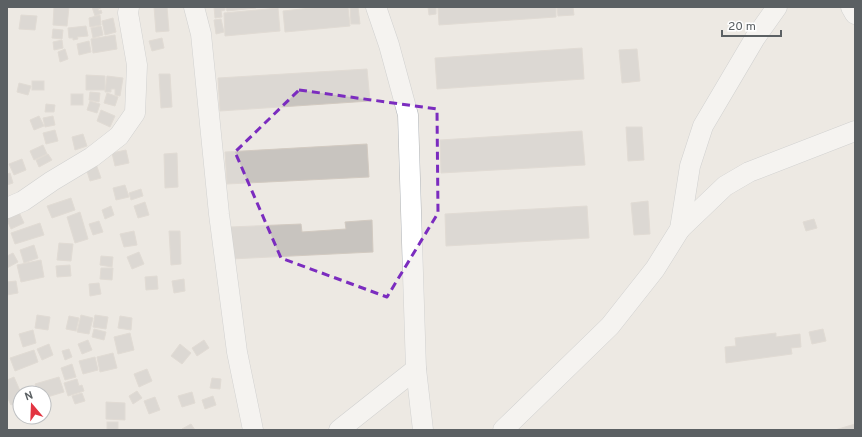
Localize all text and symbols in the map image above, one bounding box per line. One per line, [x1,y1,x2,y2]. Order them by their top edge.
scale bar [722,12,781,38]
text: 20 m [728,19,756,35]
north arrow [12,385,52,425]
text: N [23,389,35,404]

